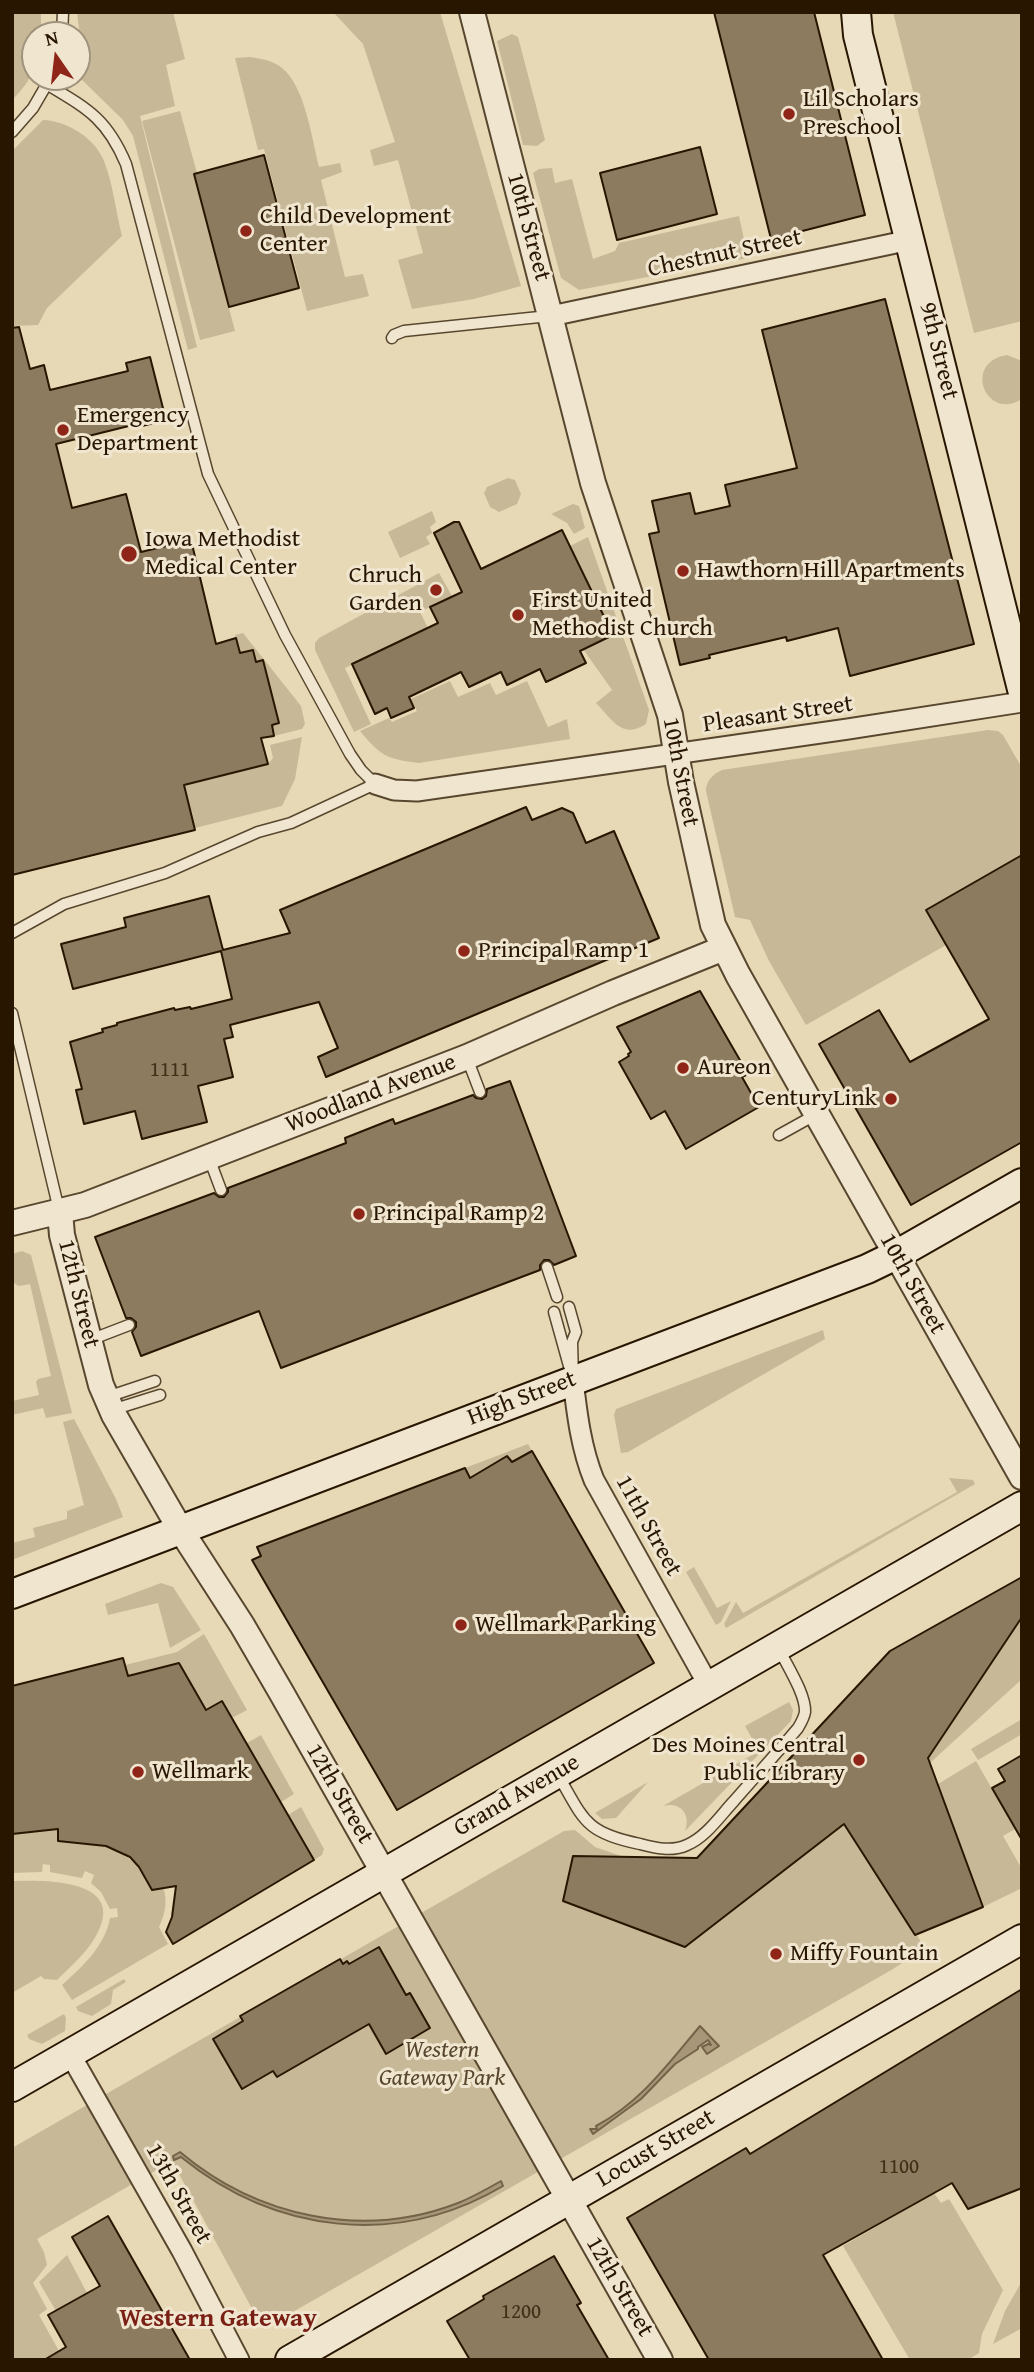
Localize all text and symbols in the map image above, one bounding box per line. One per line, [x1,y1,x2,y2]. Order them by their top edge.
north arrow [21,21,91,91]
text: N [42,22,61,53]
place label: Lil Scholars Preschool [803,86,919,142]
marker: Lil Scholars Preschool [781,106,797,122]
street label: 10th Street [500,170,556,284]
place label: Child Development Center [260,203,451,259]
marker: Child Development Center [238,223,254,239]
street label: Chestnut Street [645,224,805,284]
street label: 9th Street [912,299,964,403]
place label: Emergency Department [77,402,198,458]
marker: Emergency Department [55,422,71,438]
place label: Iowa Methodist Medical Center [145,526,300,582]
marker: Iowa Methodist Medical Center [119,544,139,564]
place label: Hawthorn Hill Apartments [697,557,965,585]
place label: Chruch Garden [349,562,422,618]
marker: Hawthorn Hill Apartments [675,563,691,579]
marker: Chruch Garden [428,582,444,598]
place label: First United Methodist Church [532,587,713,643]
marker: First United Methodist Church [510,607,526,623]
street label: Pleasant Street [701,690,855,740]
street label: 10th Street [655,715,705,829]
place label: Principal Ramp 1 [478,937,649,965]
marker: Principal Ramp 1 [456,943,472,959]
street label: Woodland Avenue [282,1048,460,1140]
place label: Aureon [697,1054,771,1082]
house number: 1111 [150,1058,190,1084]
marker: Aureon [675,1060,691,1076]
place label: CenturyLink [752,1085,877,1113]
marker: CenturyLink [883,1091,899,1107]
place label: Principal Ramp 2 [373,1200,544,1228]
marker: Principal Ramp 2 [351,1206,367,1222]
street label: 10th Street [872,1228,952,1340]
street label: 12th Street [51,1237,105,1351]
street label: High Street [464,1365,580,1433]
street label: 11th Street [608,1470,688,1582]
place label: Wellmark Parking [475,1611,656,1639]
marker: Wellmark Parking [453,1617,469,1633]
place label: Des Moines Central Public Library [652,1732,845,1788]
street label: 12th Street [299,1739,379,1849]
street label: Grand Avenue [449,1748,585,1844]
marker: Des Moines Central Public Library [851,1752,867,1768]
place label: Wellmark [152,1758,249,1786]
marker: Wellmark [130,1764,146,1780]
place label: Miffy Fountain [790,1940,939,1968]
marker: Miffy Fountain [768,1946,784,1962]
park label: Western Gateway Park [379,2037,505,2093]
street label: Locust Street [592,2104,720,2194]
street label: 13th Street [138,2138,218,2250]
house number: 1100 [879,2155,919,2181]
street label: 12th Street [579,2232,659,2342]
house number: 1200 [501,2300,541,2326]
district label: Western Gateway [119,2303,317,2335]

